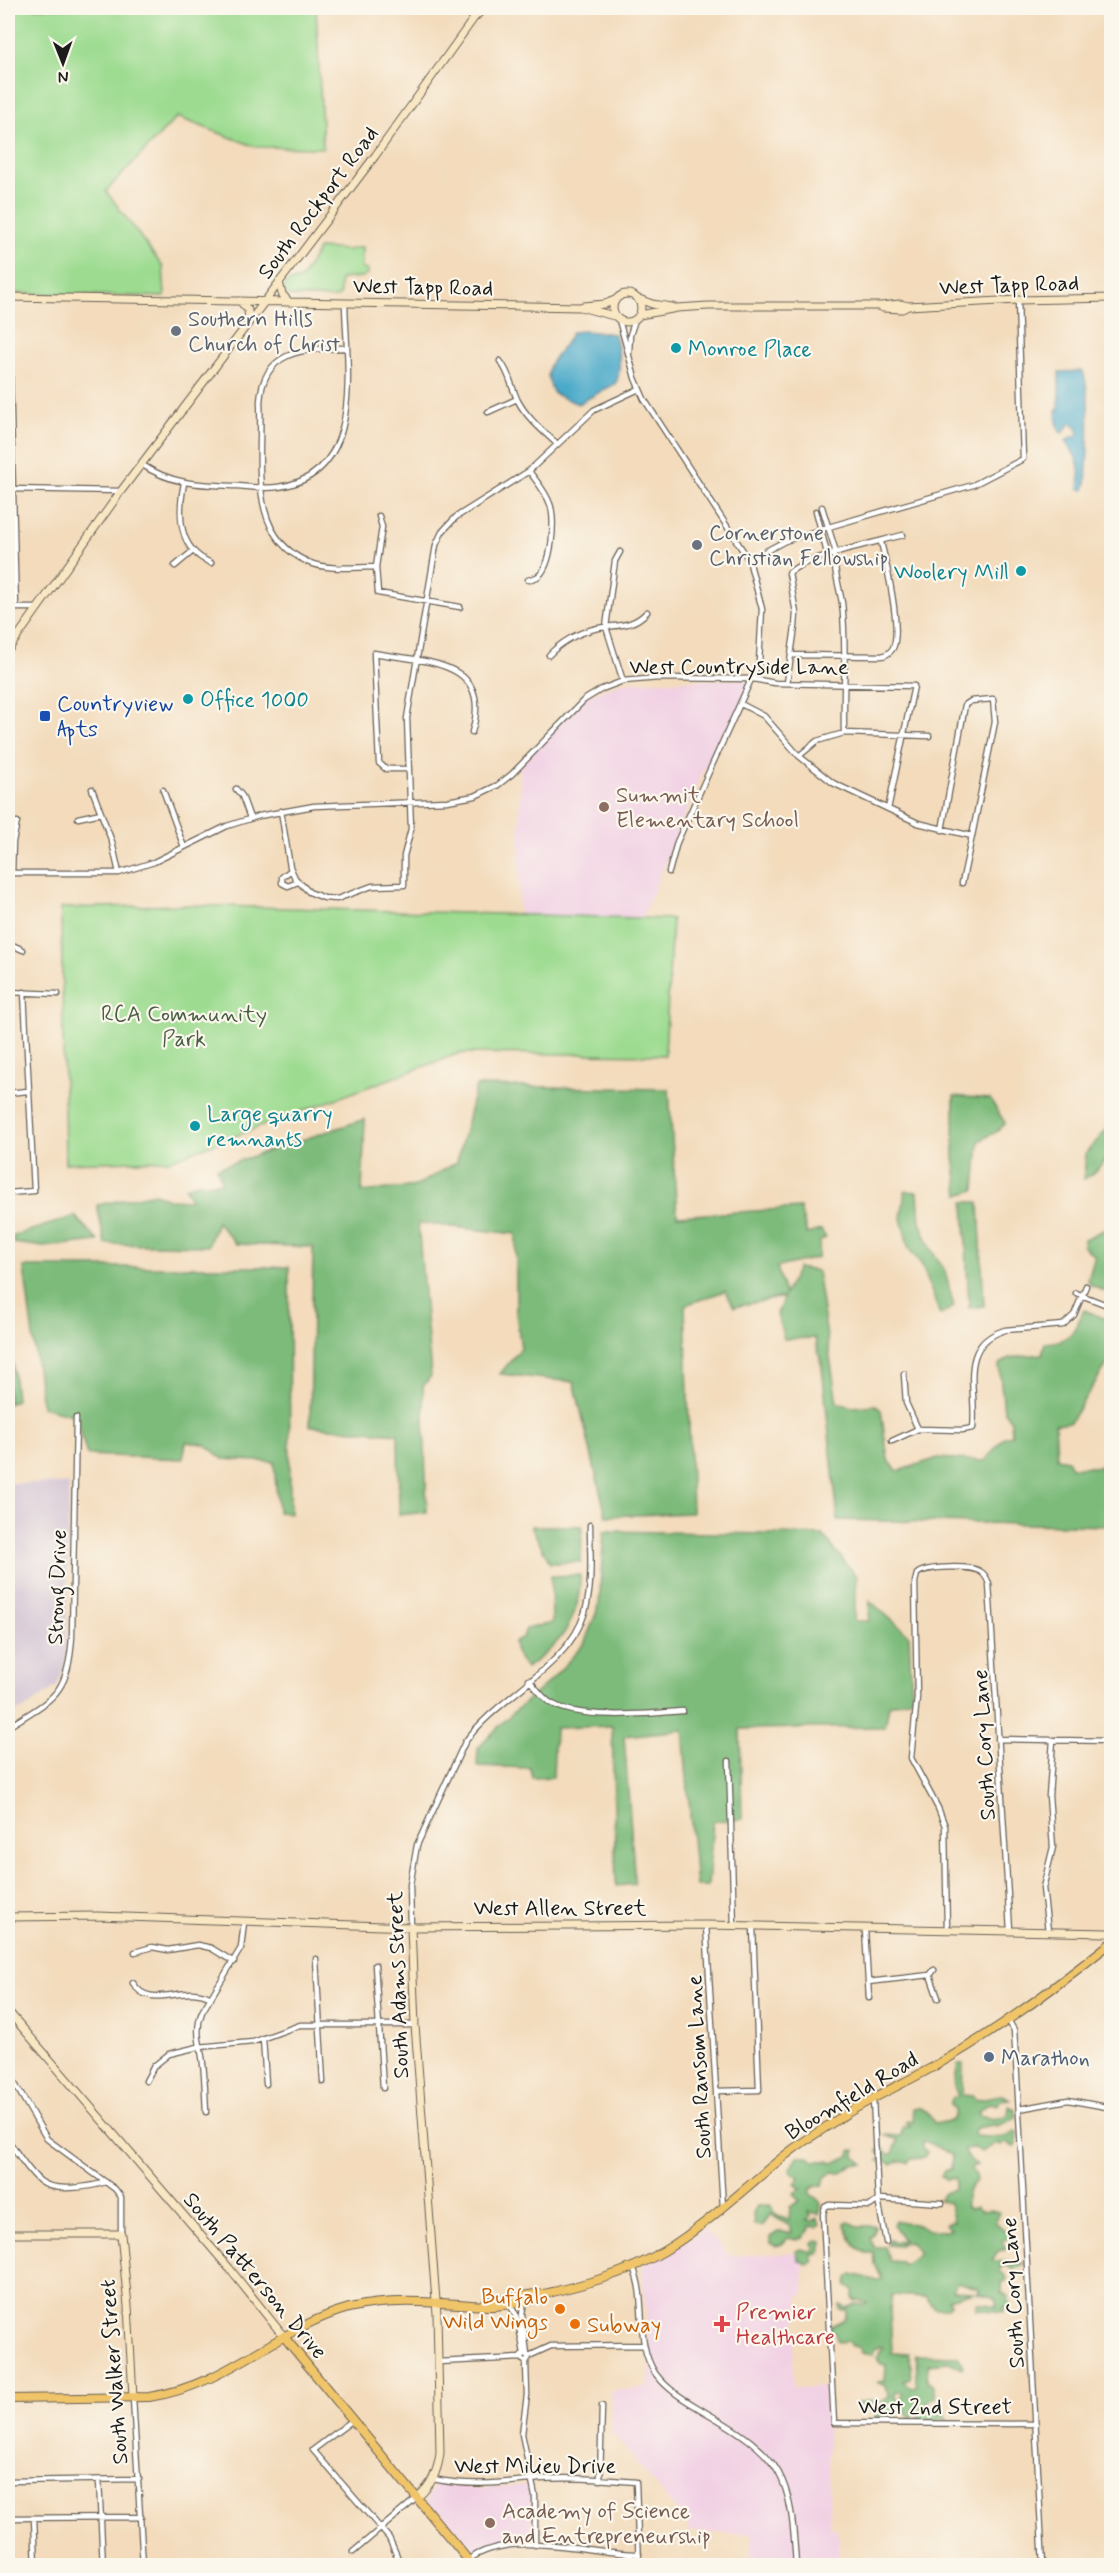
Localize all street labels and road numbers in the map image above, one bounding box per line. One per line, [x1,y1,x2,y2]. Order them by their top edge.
street label: South Rockport Road [252,121,385,285]
street label: West Tapp Road [938,270,1080,302]
street label: West Tapp Road [353,273,493,303]
street label: West Countryside Lane [629,654,849,682]
street label: Strong Drive [42,1529,77,1645]
street label: South Cory Lane [967,1669,1003,1821]
street label: South Adams Street [382,1891,416,2079]
street label: West Allen Street [473,1895,647,1923]
street label: South Ransom Lane [681,1974,719,2159]
street label: Bloomfield Road [780,2046,924,2147]
street label: South Patterson Drive [176,2187,333,2366]
street label: South Cory Lane [996,2217,1032,2369]
street label: South Walker Street [95,2278,135,2465]
street label: West 2nd Street [858,2394,1012,2422]
street label: West Milieu Drive [454,2453,616,2481]

